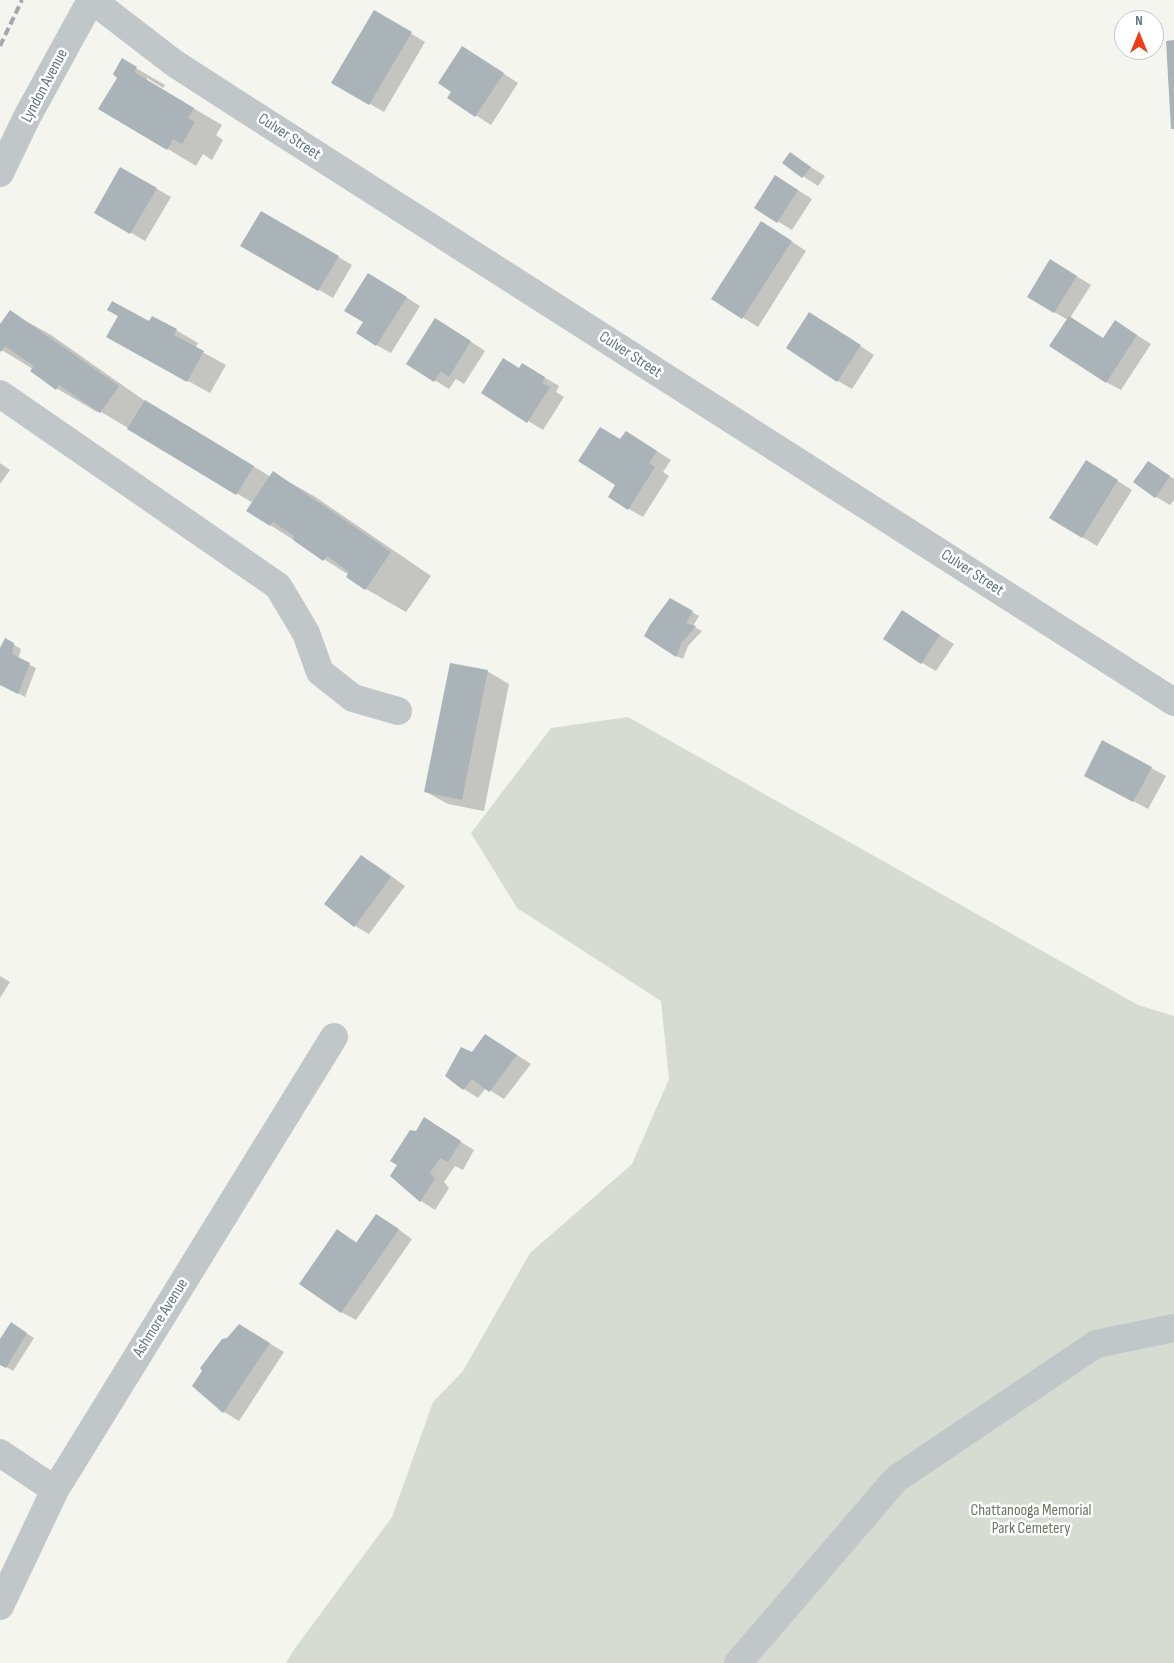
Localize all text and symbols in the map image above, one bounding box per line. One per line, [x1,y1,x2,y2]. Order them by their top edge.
north arrow [1114,10,1164,60]
text: N [1135,12,1143,29]
street label: Lyndon Avenue [18,46,72,126]
street label: Culver Street [254,110,324,164]
street label: Culver Street [595,328,665,382]
street label: Culver Street [937,546,1007,600]
street label: Ashmore Avenue [129,1275,193,1361]
park label: Chattanooga Memorial Park Cemetery [970,1501,1092,1539]

